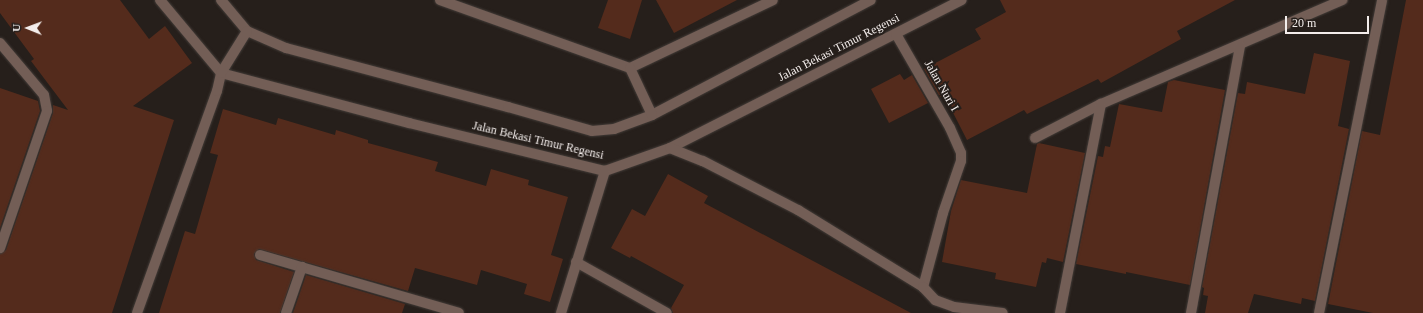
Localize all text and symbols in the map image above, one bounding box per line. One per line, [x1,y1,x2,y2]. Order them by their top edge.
north arrow [8,8,48,48]
scale bar [1287,8,1371,34]
street label: Jalan Bekasi Timur Regensi [776,11,902,85]
text: 20 m [1292,16,1316,30]
text: U [10,24,22,32]
street label: Jalan Nuri I [921,58,961,114]
street label: Jalan Bekasi Timur Regensi [471,119,605,163]

